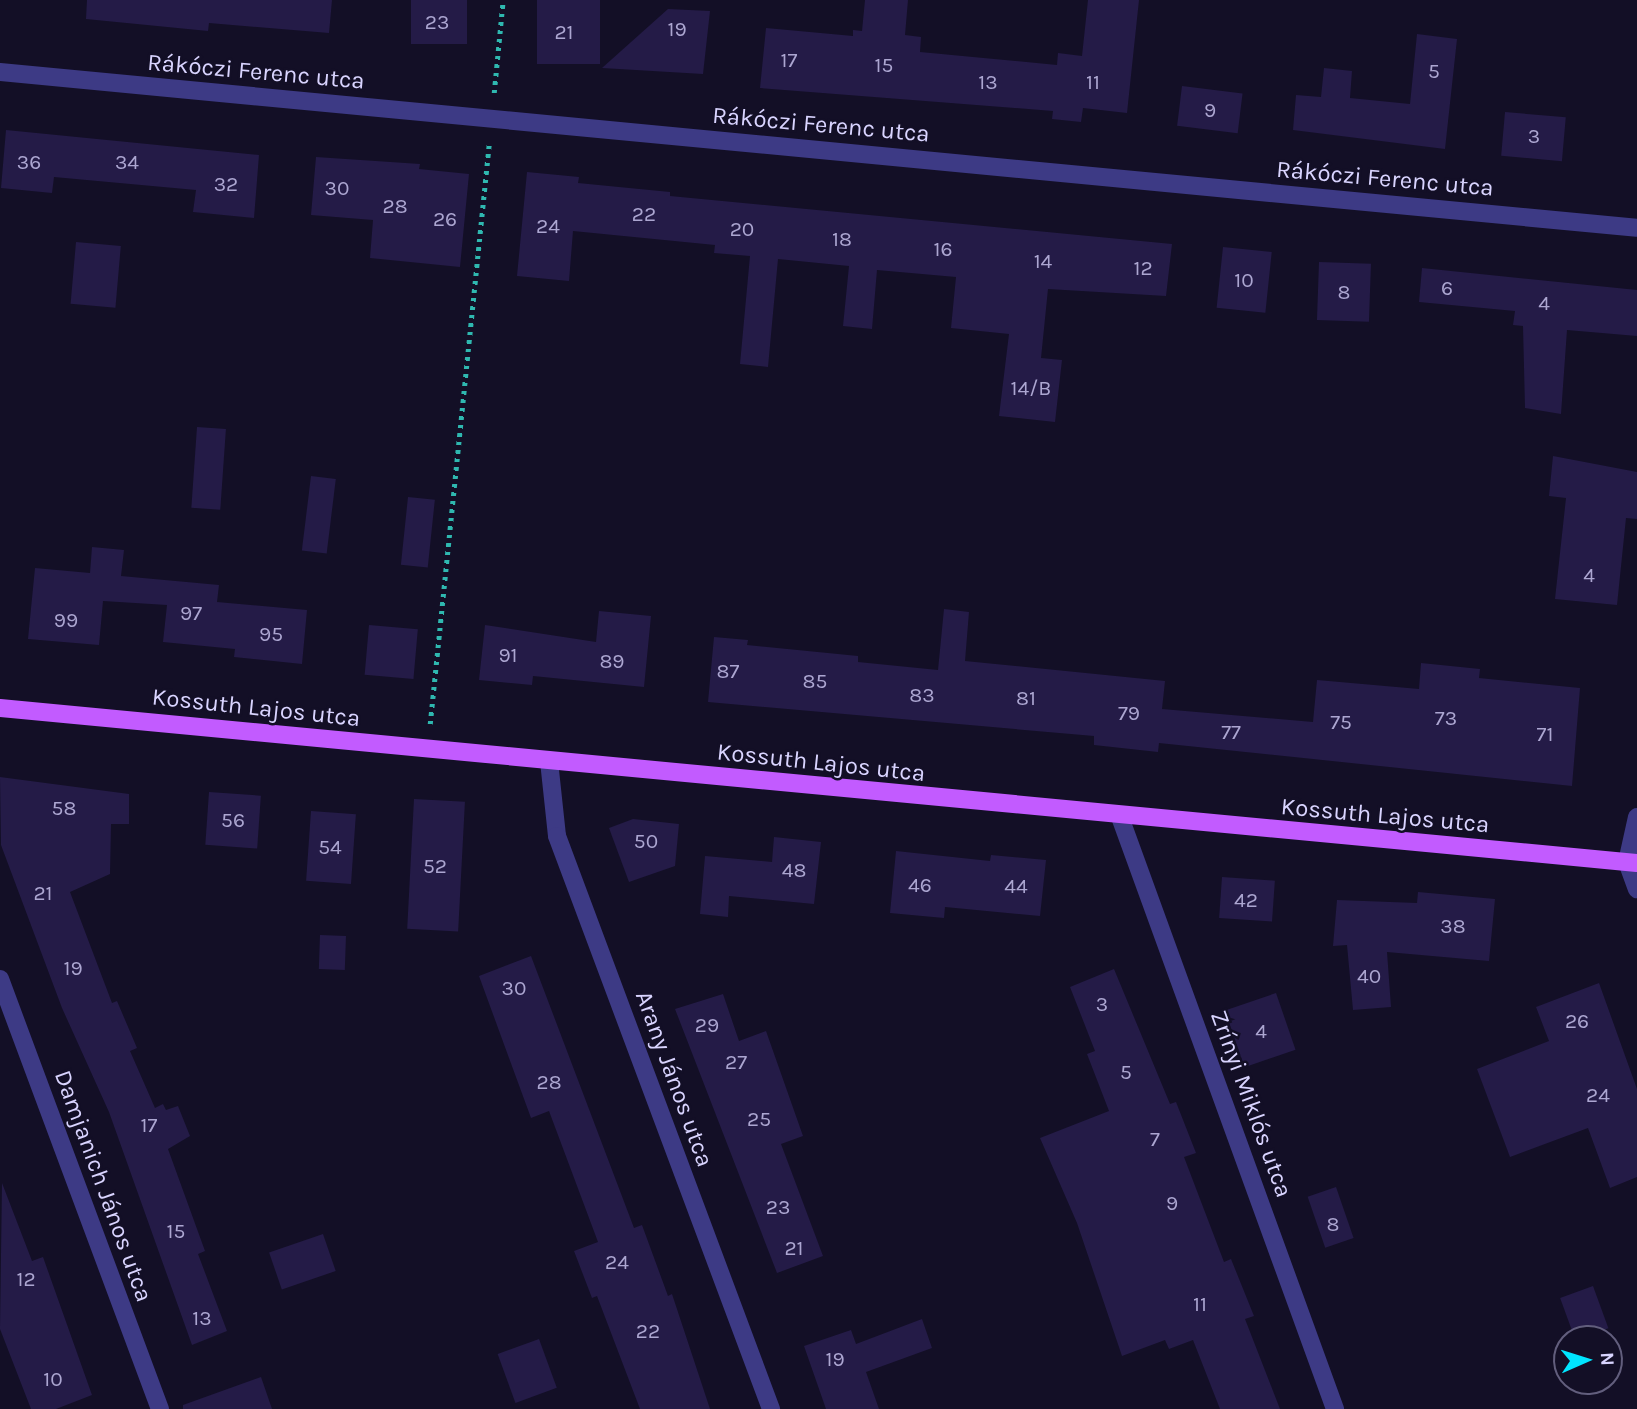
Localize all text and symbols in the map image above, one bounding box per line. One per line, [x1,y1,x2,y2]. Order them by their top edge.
house number: 23 [425,9,449,35]
house number: 19 [667,16,687,42]
house number: 21 [554,19,574,45]
house number: 17 [781,47,797,73]
street label: Rákóczi Ferenc utca [146,48,366,96]
house number: 15 [875,52,893,78]
house number: 5 [1428,58,1440,84]
house number: 13 [978,69,998,95]
house number: 11 [1086,69,1100,95]
house number: 9 [1204,97,1216,123]
street label: Rákóczi Ferenc utca [711,101,931,149]
house number: 3 [1528,123,1540,149]
house number: 36 [17,149,41,175]
house number: 34 [115,149,139,175]
street label: Rákóczi Ferenc utca [1275,155,1495,203]
house number: 32 [214,171,238,197]
house number: 30 [325,175,349,201]
house number: 28 [382,193,408,219]
house number: 22 [632,201,656,227]
house number: 26 [433,206,457,232]
house number: 24 [536,213,560,239]
house number: 20 [730,216,754,242]
house number: 18 [832,226,852,252]
house number: 16 [934,236,952,262]
house number: 14 [1034,248,1052,274]
house number: 12 [1133,255,1153,281]
house number: 10 [1234,267,1254,293]
house number: 6 [1441,275,1453,301]
house number: 8 [1338,279,1350,305]
house number: 4 [1538,290,1550,316]
house number: 14/B [1011,375,1051,401]
house number: 4 [1583,562,1595,588]
house number: 97 [180,600,202,626]
house number: 99 [54,607,78,633]
house number: 95 [259,621,283,647]
house number: 91 [498,642,518,668]
house number: 89 [599,648,625,674]
house number: 87 [717,658,739,684]
house number: 85 [803,668,827,694]
house number: 83 [909,682,935,708]
street label: Kossuth Lajos utca [150,683,362,733]
house number: 81 [1016,685,1036,711]
house number: 79 [1118,700,1140,726]
house number: 73 [1435,705,1457,731]
house number: 75 [1330,709,1352,735]
house number: 77 [1221,719,1241,745]
house number: 71 [1537,721,1553,747]
street label: Kossuth Lajos utca [715,738,927,788]
street label: Kossuth Lajos utca [1280,793,1490,839]
house number: 58 [52,795,76,821]
house number: 56 [221,807,245,833]
house number: 50 [634,828,658,854]
house number: 54 [318,834,342,860]
house number: 52 [423,853,447,879]
house number: 48 [782,857,806,883]
house number: 46 [908,872,932,898]
house number: 44 [1004,873,1028,899]
house number: 21 [33,880,53,906]
house number: 42 [1234,887,1258,913]
house number: 38 [1440,913,1466,939]
house number: 19 [63,955,83,981]
house number: 40 [1357,963,1381,989]
house number: 30 [502,975,526,1001]
street label: Arany János utca [629,987,719,1171]
house number: 3 [1096,991,1108,1017]
street label: Zrínyi Miklós utca [1204,1007,1298,1201]
house number: 26 [1565,1008,1589,1034]
house number: 29 [695,1012,719,1038]
house number: 4 [1255,1018,1267,1044]
house number: 27 [725,1049,747,1075]
house number: 5 [1120,1059,1132,1085]
street label: Damjanich János utca [48,1066,158,1306]
house number: 28 [536,1069,562,1095]
house number: 24 [1586,1082,1610,1108]
house number: 25 [747,1106,771,1132]
house number: 17 [141,1112,157,1138]
house number: 7 [1150,1126,1160,1152]
house number: 9 [1166,1190,1178,1216]
house number: 23 [766,1194,790,1220]
house number: 8 [1327,1211,1339,1237]
house number: 15 [167,1218,185,1244]
house number: 21 [784,1235,804,1261]
house number: 24 [605,1249,629,1275]
house number: 12 [16,1266,36,1292]
house number: 11 [1193,1291,1207,1317]
house number: 13 [192,1305,212,1331]
house number: 22 [636,1318,660,1344]
north arrow [1553,1325,1623,1395]
house number: 19 [825,1346,845,1372]
text: N [1596,1352,1618,1366]
house number: 10 [43,1366,63,1392]

